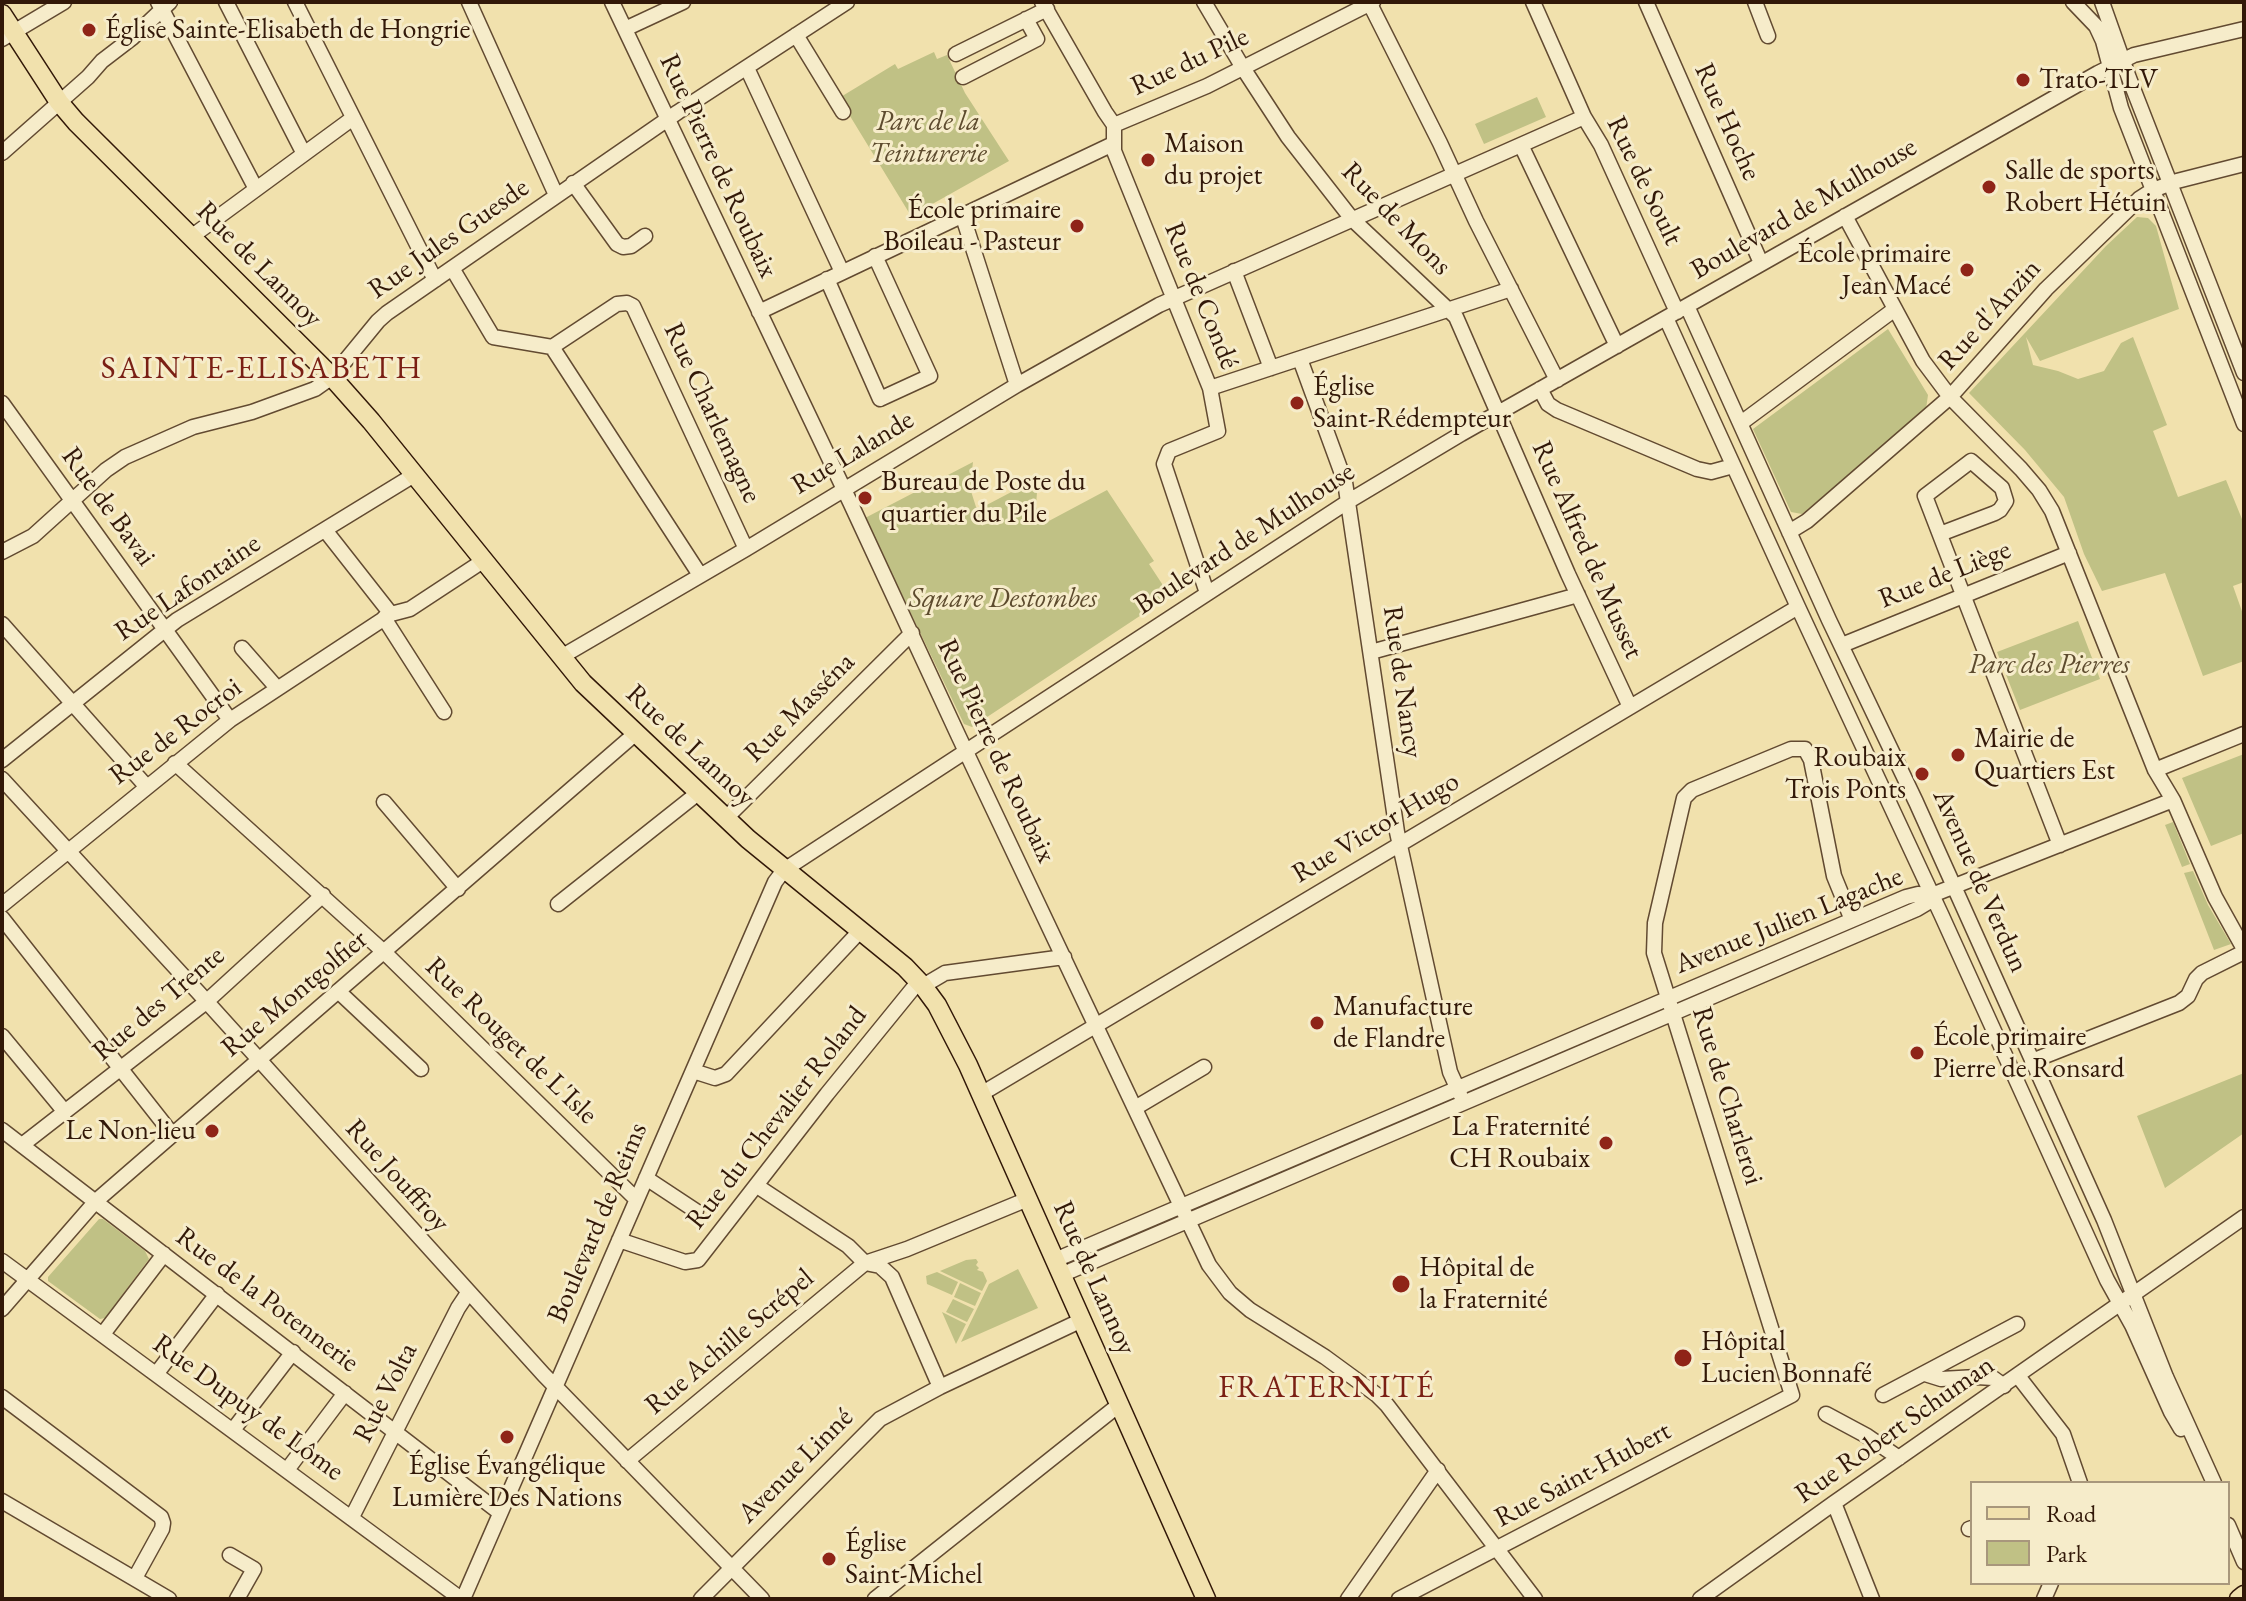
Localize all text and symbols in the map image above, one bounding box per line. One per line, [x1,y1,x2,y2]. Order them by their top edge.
place label: Église Sainte-Elisabeth de Hongrie [105,13,470,47]
street label: Rue du Pile [1126,20,1254,104]
marker: Église Sainte-Elisabeth de Hongrie [80,21,98,39]
street label: Rue Pierre de Roubaix [651,49,785,283]
street label: Rue Hoche [1686,58,1768,186]
place label: Trato-TLV [2039,63,2158,97]
marker: Trato-TLV [2014,71,2032,89]
park label: Parc de la Teinturerie [869,105,987,171]
street label: Rue de Soult [1598,111,1690,251]
place label: Maison du projet [1164,127,1262,193]
street label: Boulevard de Mulhouse [1685,131,1923,287]
marker: Maison du projet [1139,151,1157,169]
place label: Salle de sports Robert Hétuin [2005,154,2167,220]
street label: Rue de Mons [1334,155,1458,283]
street label: Rue Jules Guesde [362,171,536,307]
marker: Salle de sports Robert Hétuin [1980,178,1998,196]
place label: École primaire Boileau - Pasteur [883,193,1061,259]
street label: Rue de Lannoy [189,195,329,335]
marker: École primaire Boileau - Pasteur [1068,217,1086,235]
street label: Rue de Condé [1156,218,1246,374]
place label: École primaire Jean Macé [1798,237,1951,303]
street label: Rue d'Anzin [1932,253,2048,377]
marker: École primaire Jean Macé [1958,261,1976,279]
street label: Rue Charlemagne [656,318,768,508]
district label: SAINTE-ELISABETH [101,350,423,388]
place label: Église Saint-Rédempteur [1313,370,1511,436]
marker: Église Saint-Rédempteur [1288,394,1306,412]
street label: Rue Lalande [786,403,920,503]
street label: Rue Alfred de Musset [1524,436,1650,664]
street label: Rue de Bavai [54,441,162,573]
street label: Boulevard de Mulhouse [1129,455,1361,623]
place label: Bureau de Poste du quartier du Pile [881,465,1086,531]
marker: Bureau de Poste du quartier du Pile [856,489,874,507]
street label: Rue Lafontaine [109,527,267,649]
street label: Rue de Liège [1874,533,2016,617]
park label: Square Destombes [909,582,1097,616]
street label: Rue de Nancy [1375,604,1429,760]
street label: Rue Pierre de Roubaix [929,634,1063,868]
street label: Rue Masséna [738,646,862,770]
park label: Parc des Pierres [1968,648,2130,682]
street label: Rue de Rocroi [103,671,249,793]
street label: Rue de Lannoy [618,678,762,814]
place label: Mairie de Quartiers Est [1974,722,2115,788]
place label: Roubaix Trois Ponts [1785,741,1906,807]
marker: Mairie de Quartiers Est [1949,746,1967,764]
street label: Rue Victor Hugo [1286,765,1466,891]
marker: Roubaix Trois Ponts [1913,765,1931,783]
street label: Avenue de Verdun [1925,784,2035,978]
street label: Avenue Julien Lagache [1670,860,1908,982]
street label: Rue Montgolfier [215,923,375,1065]
street label: Rue des Trente [86,939,232,1069]
street label: Rue Rouget de L'Isle [418,950,604,1132]
place label: Manufacture de Flandre [1333,990,1473,1056]
street label: Rue du Chevalier Roland [680,1000,874,1236]
street label: Rue de Charleroi [1684,1003,1770,1189]
marker: Manufacture de Flandre [1308,1014,1326,1032]
place label: École primaire Pierre de Ronsard [1933,1020,2124,1086]
marker: École primaire Pierre de Ronsard [1908,1044,1926,1062]
place label: La Fraternité CH Roubaix [1449,1110,1590,1176]
street label: Rue Jouffroy [338,1113,456,1239]
place label: Le Non-lieu [65,1114,196,1148]
street label: Boulevard de Reims [541,1118,655,1328]
marker: Le Non-lieu [203,1122,221,1140]
marker: La Fraternité CH Roubaix [1597,1134,1615,1152]
street label: Rue de Lannoy [1045,1196,1143,1360]
street label: Rue de la Potennerie [169,1220,365,1380]
place label: Hôpital de la Fraternité [1419,1251,1548,1317]
street label: Rue Achille Scrépel [639,1262,821,1422]
marker: Hôpital de la Fraternité [1390,1273,1412,1295]
place label: Hôpital Lucien Bonnafé [1701,1325,1872,1391]
street label: Rue Dupuy de Lôme [146,1327,350,1489]
street label: Rue Volta [347,1338,425,1448]
marker: Hôpital Lucien Bonnafé [1672,1347,1694,1369]
street label: Rue Robert Schuman [1789,1349,2001,1511]
district label: FRATERNITÉ [1218,1369,1436,1407]
street label: Avenue Linné [731,1401,861,1531]
street label: Rue Saint-Hubert [1489,1415,1677,1535]
marker: Église Évangélique Lumière Des Nations [498,1428,516,1446]
place label: Église Évangélique Lumière Des Nations [392,1449,622,1515]
legend [1970,1481,2230,1585]
text: Road [2046,1498,2096,1529]
place label: Église Saint-Michel [845,1526,983,1592]
text: Park [2046,1538,2087,1569]
marker: Église Saint-Michel [820,1550,838,1568]

